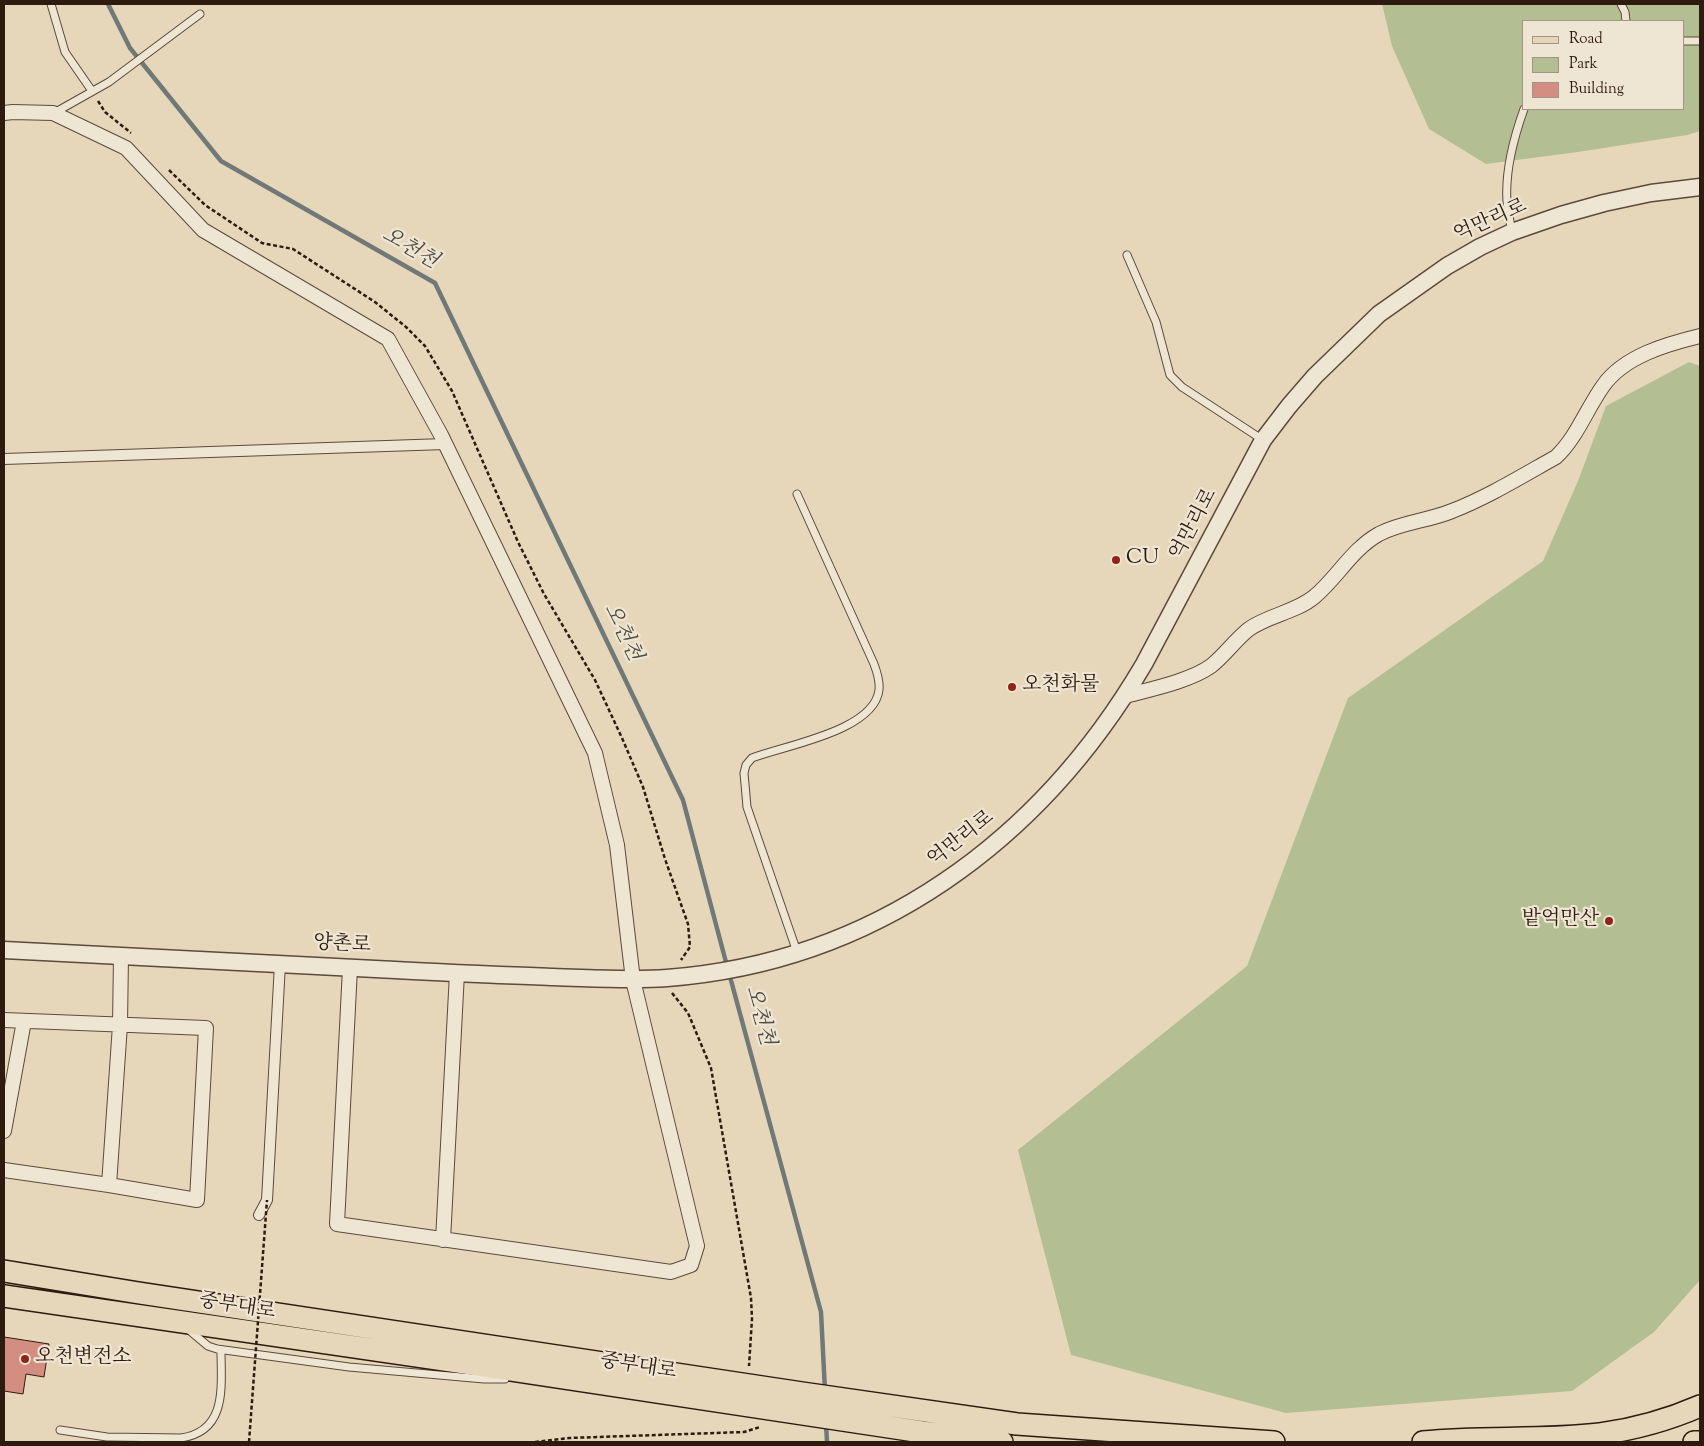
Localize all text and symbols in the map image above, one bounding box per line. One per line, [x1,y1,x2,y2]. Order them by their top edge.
legend [1522,20,1684,110]
text: Road [1569,29,1603,50]
text: Park [1569,54,1598,75]
text: Building [1569,79,1624,100]
street label: 억만리로 [1451,195,1531,249]
water label: 오천천 [376,224,442,276]
street label: 억만리로 [1166,485,1224,565]
place label: CU [1126,548,1158,572]
marker: CU [1110,554,1122,566]
water label: 오천천 [596,600,646,666]
place label: 오천화물 [1022,675,1099,699]
marker: 오천화물 [1006,681,1018,693]
street label: 억만리로 [924,807,1000,873]
place label: 밭억만산 [1522,909,1599,933]
marker: 밭억만산 [1603,915,1615,927]
street label: 양촌로 [312,932,372,960]
water label: 오천천 [738,983,778,1049]
street label: 중부대로 [197,1290,277,1326]
place label: 오천변전소 [35,1347,132,1371]
street label: 중부대로 [598,1350,678,1386]
marker: 오천변전소 [19,1353,31,1365]

